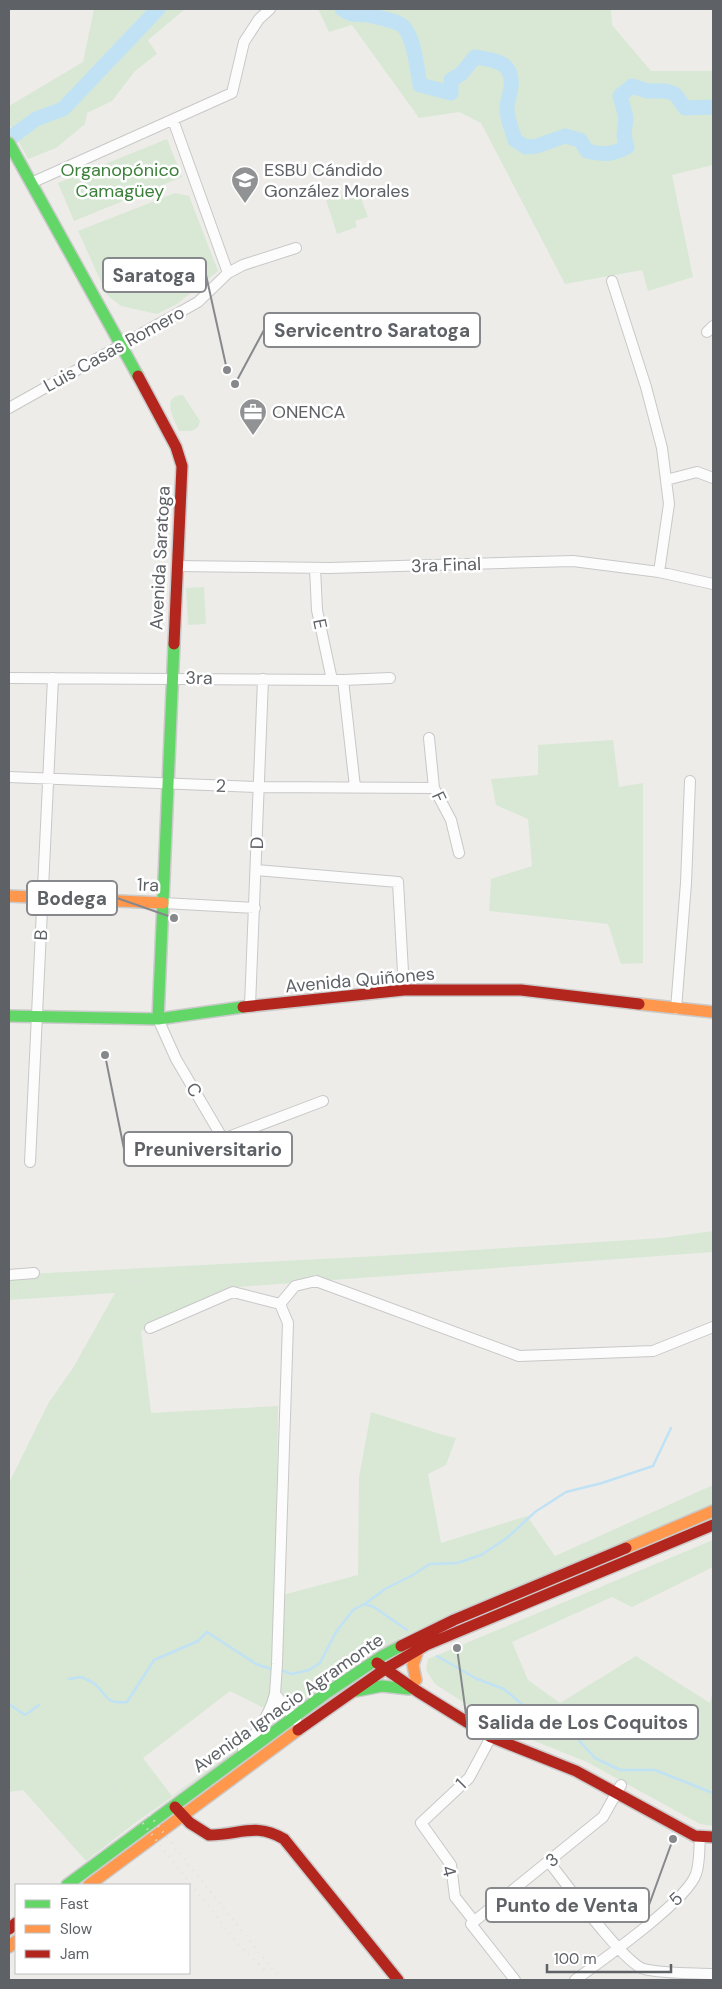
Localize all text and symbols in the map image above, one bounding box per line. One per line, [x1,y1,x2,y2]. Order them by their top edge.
park label: Organopónico Camagüey [61,158,179,203]
place label: ESBU Cándido González Morales [264,158,410,203]
school or university icon: ESBU Cándido González Morales [230,165,260,204]
callout: Saratoga [103,258,206,292]
text: Saratoga [113,263,195,288]
street label: Luis Casas Romero [39,300,189,398]
callout: Servicentro Saratoga [264,313,480,347]
text: Servicentro Saratoga [274,318,470,343]
office icon: ONENCA [238,397,268,436]
place label: ONENCA [272,400,346,424]
street label: Avenida Saratoga [144,485,176,631]
street label: 3ra Final [411,552,481,578]
street label: E [307,617,333,631]
street label: 3ra [185,666,213,690]
street label: 2 [215,774,227,798]
street label: F [426,788,452,807]
street label: D [245,837,269,849]
street label: 1ra [137,873,159,897]
callout: Bodega [27,881,117,915]
text: Bodega [37,886,107,911]
street label: B [29,929,53,941]
street label: Avenida Quiñones [284,962,436,998]
street label: C [180,1078,208,1102]
callout: Preuniversitario [124,1132,292,1166]
text: Preuniversitario [134,1137,282,1162]
street label: Avenida Ignacio Agramonte [188,1628,388,1778]
callout: Salida de Los Coquitos [467,1705,698,1739]
text: Salida de Los Coquitos [478,1710,688,1735]
street label: 1 [451,1774,471,1794]
street label: 3 [540,1847,564,1873]
street label: 4 [436,1863,462,1879]
legend [15,1884,190,1974]
street label: 5 [664,1886,688,1912]
callout: Punto de Venta [486,1888,649,1922]
text: Punto de Venta [496,1893,638,1918]
text: Fast [60,1894,89,1914]
text: Slow [60,1919,93,1939]
scale bar [547,1942,671,1974]
text: Jam [60,1944,89,1964]
text: 100 m [554,1949,597,1969]

